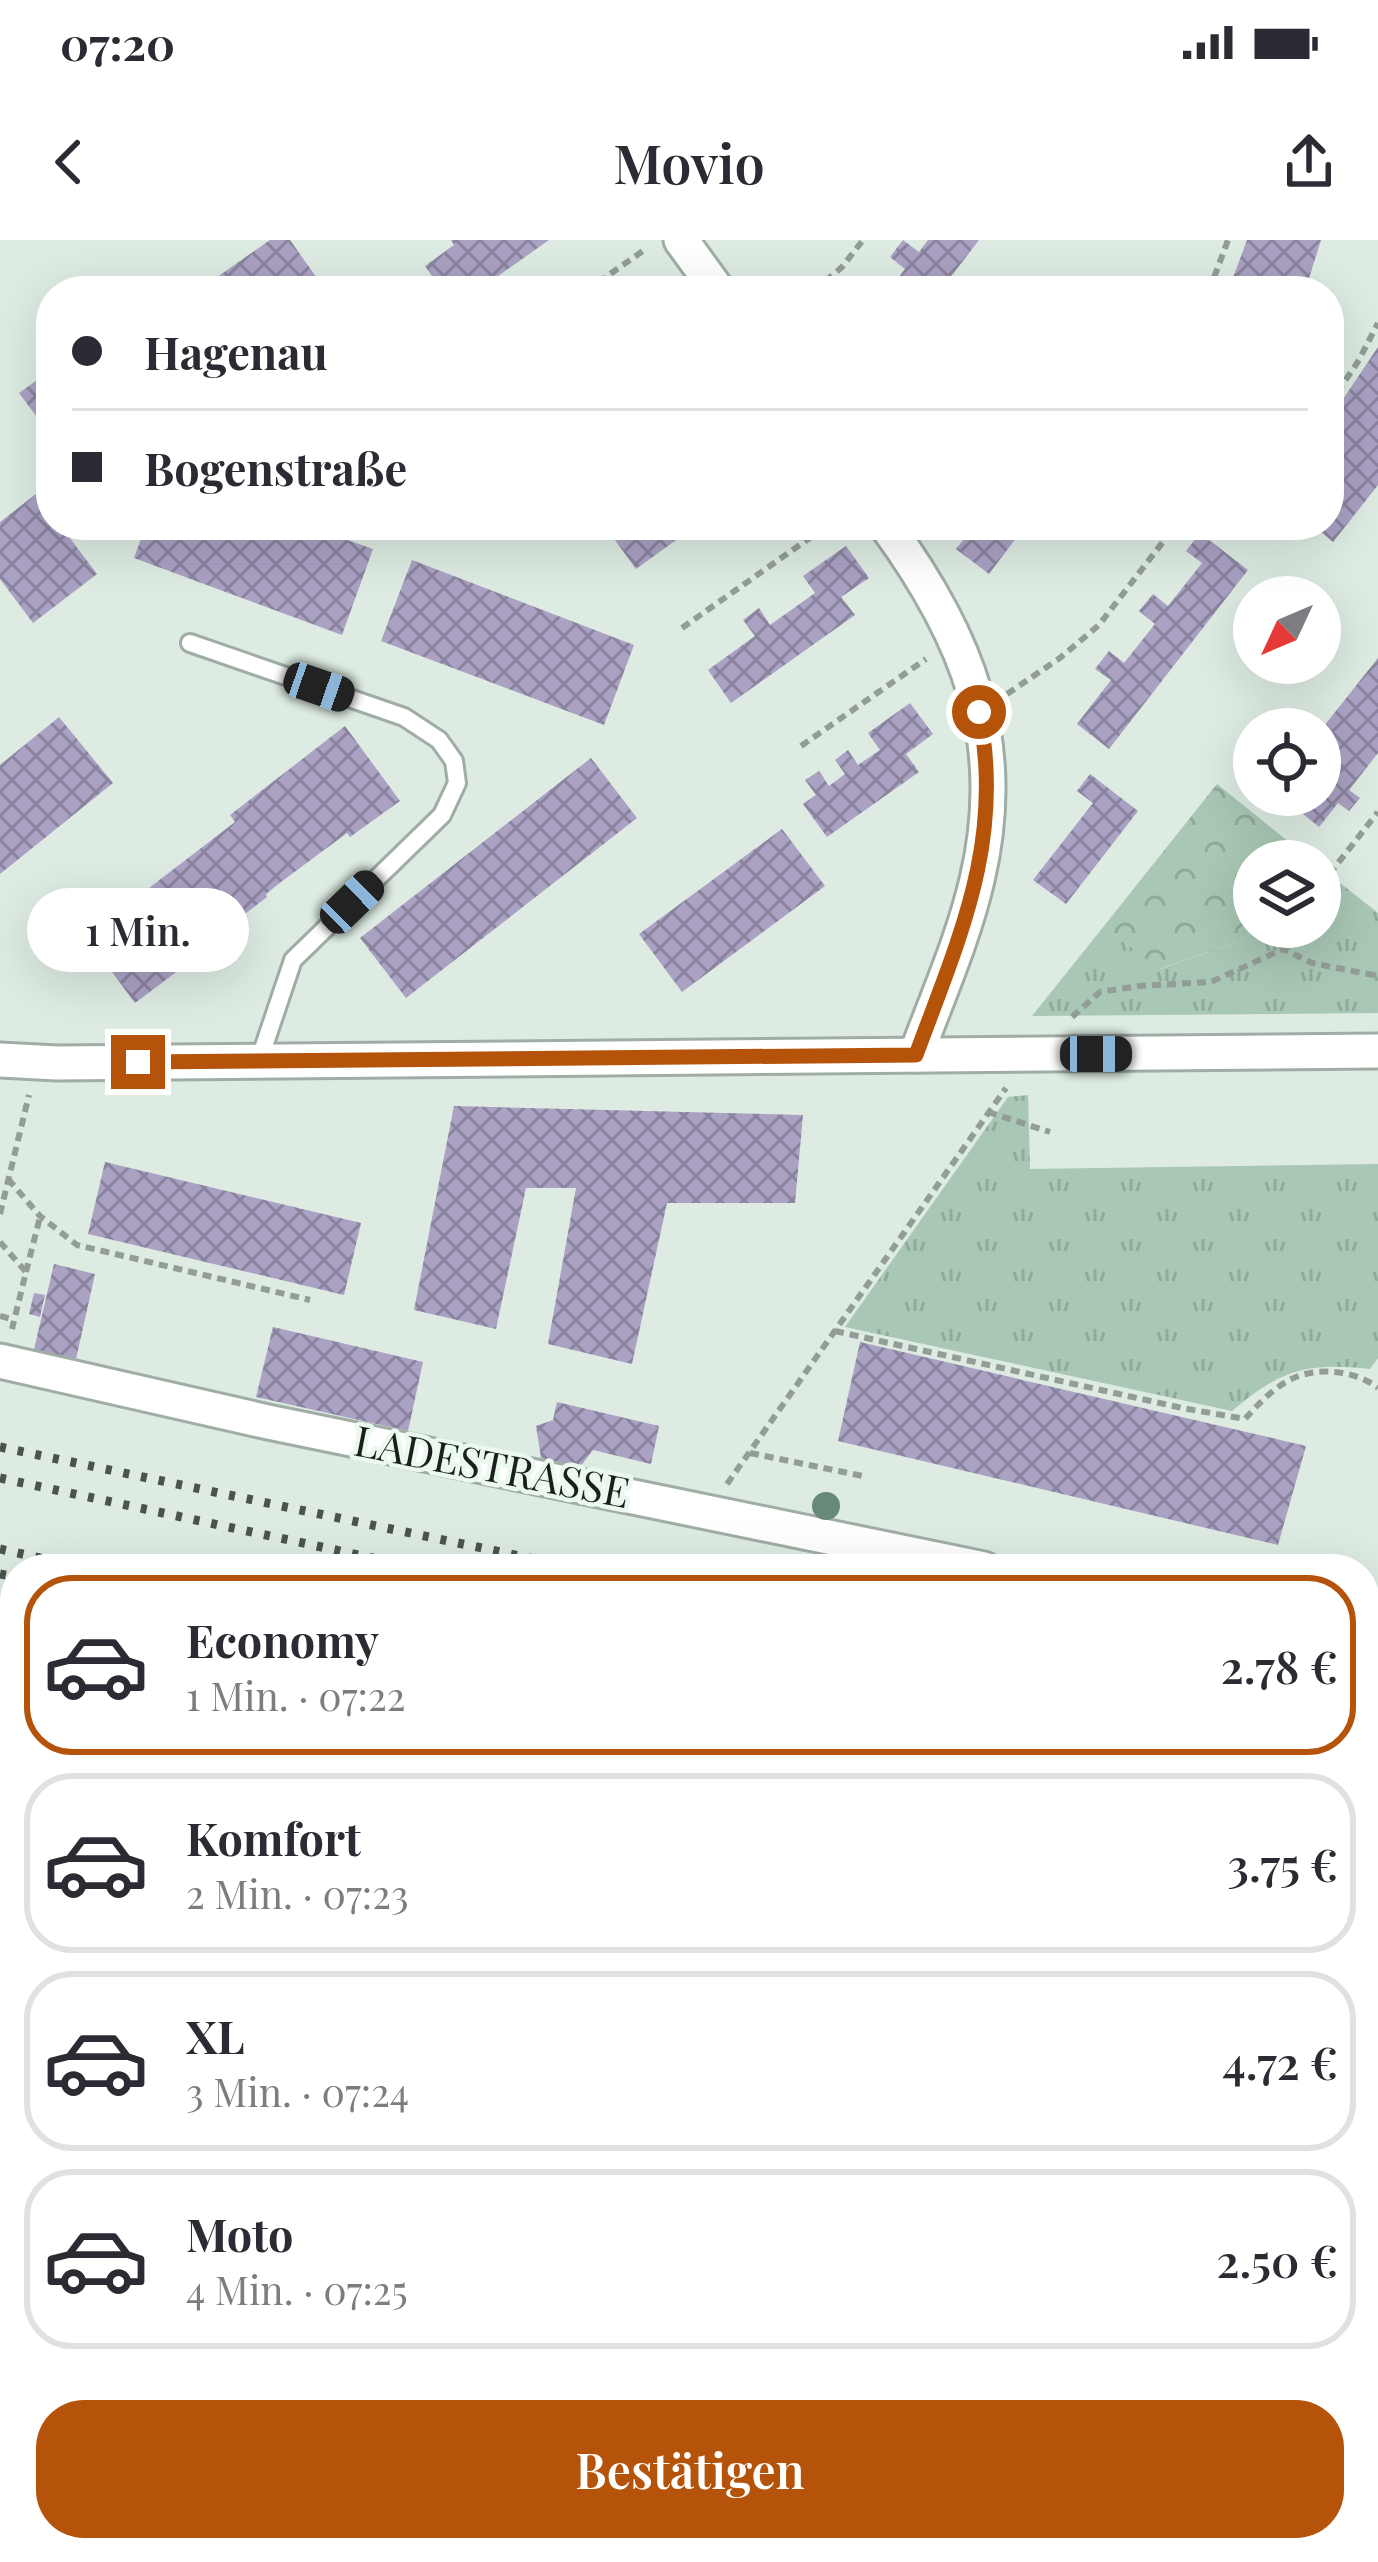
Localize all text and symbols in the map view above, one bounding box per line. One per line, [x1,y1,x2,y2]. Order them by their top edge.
text: 07:20 [60,12,175,72]
text: Movio [613,126,765,198]
icon: back [36,129,102,195]
icon: share [1276,129,1342,195]
text: Hagenau [144,321,328,381]
text: Bogenstraße [144,437,407,497]
north arrow [1233,576,1341,684]
map controls [1233,576,1341,948]
car [279,658,359,716]
route start [952,685,1006,739]
button: locate [1233,708,1341,816]
button: layers [1233,840,1341,948]
car [314,864,390,940]
callout: 1 Min. [27,888,249,972]
text: 1 Min. [85,904,191,956]
route end [111,1035,165,1089]
car [1060,1036,1132,1072]
street label: LADESTRASSE [350,1411,635,1519]
text: Economy [186,1609,379,1669]
icon: car [42,1611,150,1719]
text: 2.78 € [1221,1635,1338,1695]
text: 1 Min. · 07:22 [186,1669,405,1721]
text: Komfort [186,1807,361,1867]
icon: car [42,1809,150,1917]
text: 3.75 € [1228,1833,1338,1893]
text: 2 Min. · 07:23 [186,1867,409,1919]
text: XL [186,2005,245,2065]
icon: car [42,2007,150,2115]
text: 4.72 € [1222,2031,1338,2091]
text: 3 Min. · 07:24 [186,2065,409,2117]
text: Moto [186,2203,293,2263]
icon: car [42,2205,150,2313]
text: 2.50 € [1217,2229,1338,2289]
text: 4 Min. · 07:25 [186,2263,408,2315]
button: Bestätigen [36,2400,1344,2538]

